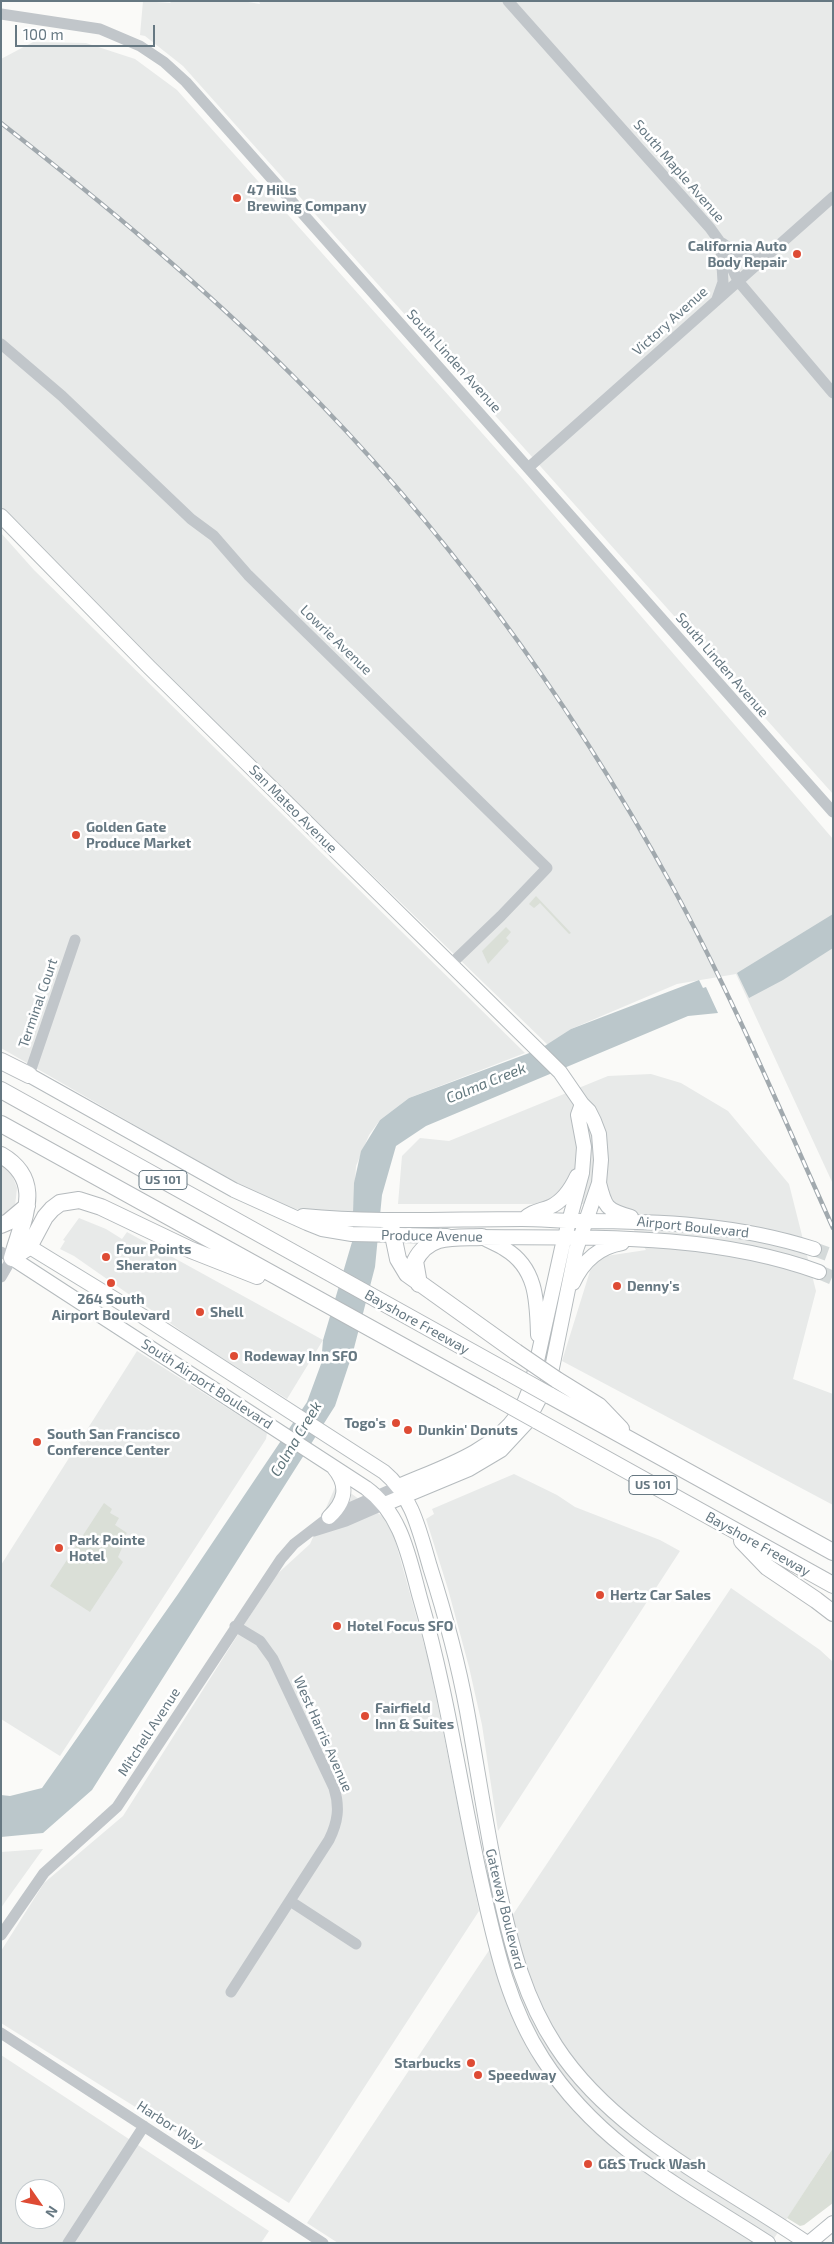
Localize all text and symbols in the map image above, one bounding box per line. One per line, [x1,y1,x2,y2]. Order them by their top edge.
scale bar [18,15,158,47]
text: 100 m [23,25,64,43]
street label: South Maple Avenue [630,116,728,226]
place label: 47 Hills Brewing Company [247,182,367,214]
marker: 47 Hills Brewing Company [231,192,243,204]
place label: California Auto Body Repair [688,238,787,270]
marker: California Auto Body Repair [791,248,803,260]
street label: Victory Avenue [629,283,711,359]
street label: South Linden Avenue [403,306,505,416]
street label: Lowrie Avenue [297,602,375,678]
street label: South Linden Avenue [672,609,772,721]
street label: San Mateo Avenue [245,761,341,857]
place label: Golden Gate Produce Market [86,819,191,852]
marker: Golden Gate Produce Market [70,829,82,841]
street label: Terminal Court [15,956,61,1050]
water label: Colma Creek [443,1059,529,1107]
road number: US 101 [139,1170,187,1190]
street label: Airport Boulevard [636,1213,750,1241]
street label: Produce Avenue [381,1227,483,1245]
place label: Four Points Sheraton [116,1241,191,1274]
marker: Four Points Sheraton [100,1251,112,1263]
marker: 264 South Airport Boulevard [105,1277,117,1289]
place label: Denny's [627,1278,680,1294]
marker: Denny's [611,1280,623,1292]
street label: Bayshore Freeway [362,1286,472,1358]
place label: 264 South Airport Boulevard [52,1291,170,1324]
place label: Shell [210,1304,244,1320]
marker: Shell [194,1306,206,1318]
street label: South Airport Boulevard [138,1335,276,1433]
place label: Rodeway Inn SFO [244,1348,358,1364]
marker: Rodeway Inn SFO [228,1350,240,1362]
water label: Colma Creek [267,1398,325,1480]
place label: Togo's [344,1415,386,1431]
marker: Togo's [390,1417,402,1429]
place label: Dunkin' Donuts [418,1422,518,1438]
marker: Dunkin' Donuts [402,1424,414,1436]
place label: South San Francisco Conference Center [47,1426,180,1458]
marker: South San Francisco Conference Center [31,1436,43,1448]
road number: US 101 [629,1476,677,1494]
street label: Bayshore Freeway [703,1508,813,1580]
place label: Park Pointe Hotel [69,1532,145,1564]
marker: Park Pointe Hotel [53,1542,65,1554]
place label: Hertz Car Sales [610,1587,711,1603]
marker: Hertz Car Sales [594,1589,606,1601]
place label: Hotel Focus SFO [347,1618,453,1634]
marker: Hotel Focus SFO [331,1620,343,1632]
street label: West Harris Avenue [290,1673,356,1795]
street label: Mitchell Avenue [114,1685,184,1779]
place label: Fairfield Inn & Suites [375,1700,454,1732]
marker: Fairfield Inn & Suites [359,1710,371,1722]
street label: Gateway Boulevard [482,1847,528,1971]
place label: Starbucks [394,2055,461,2071]
marker: Starbucks [465,2057,477,2069]
place label: Speedway [488,2067,556,2083]
marker: Speedway [472,2069,484,2081]
street label: Harbor Way [134,2097,206,2153]
place label: G&S Truck Wash [598,2156,706,2172]
marker: G&S Truck Wash [582,2158,594,2170]
north arrow [15,2179,65,2229]
text: N [42,2203,62,2221]

